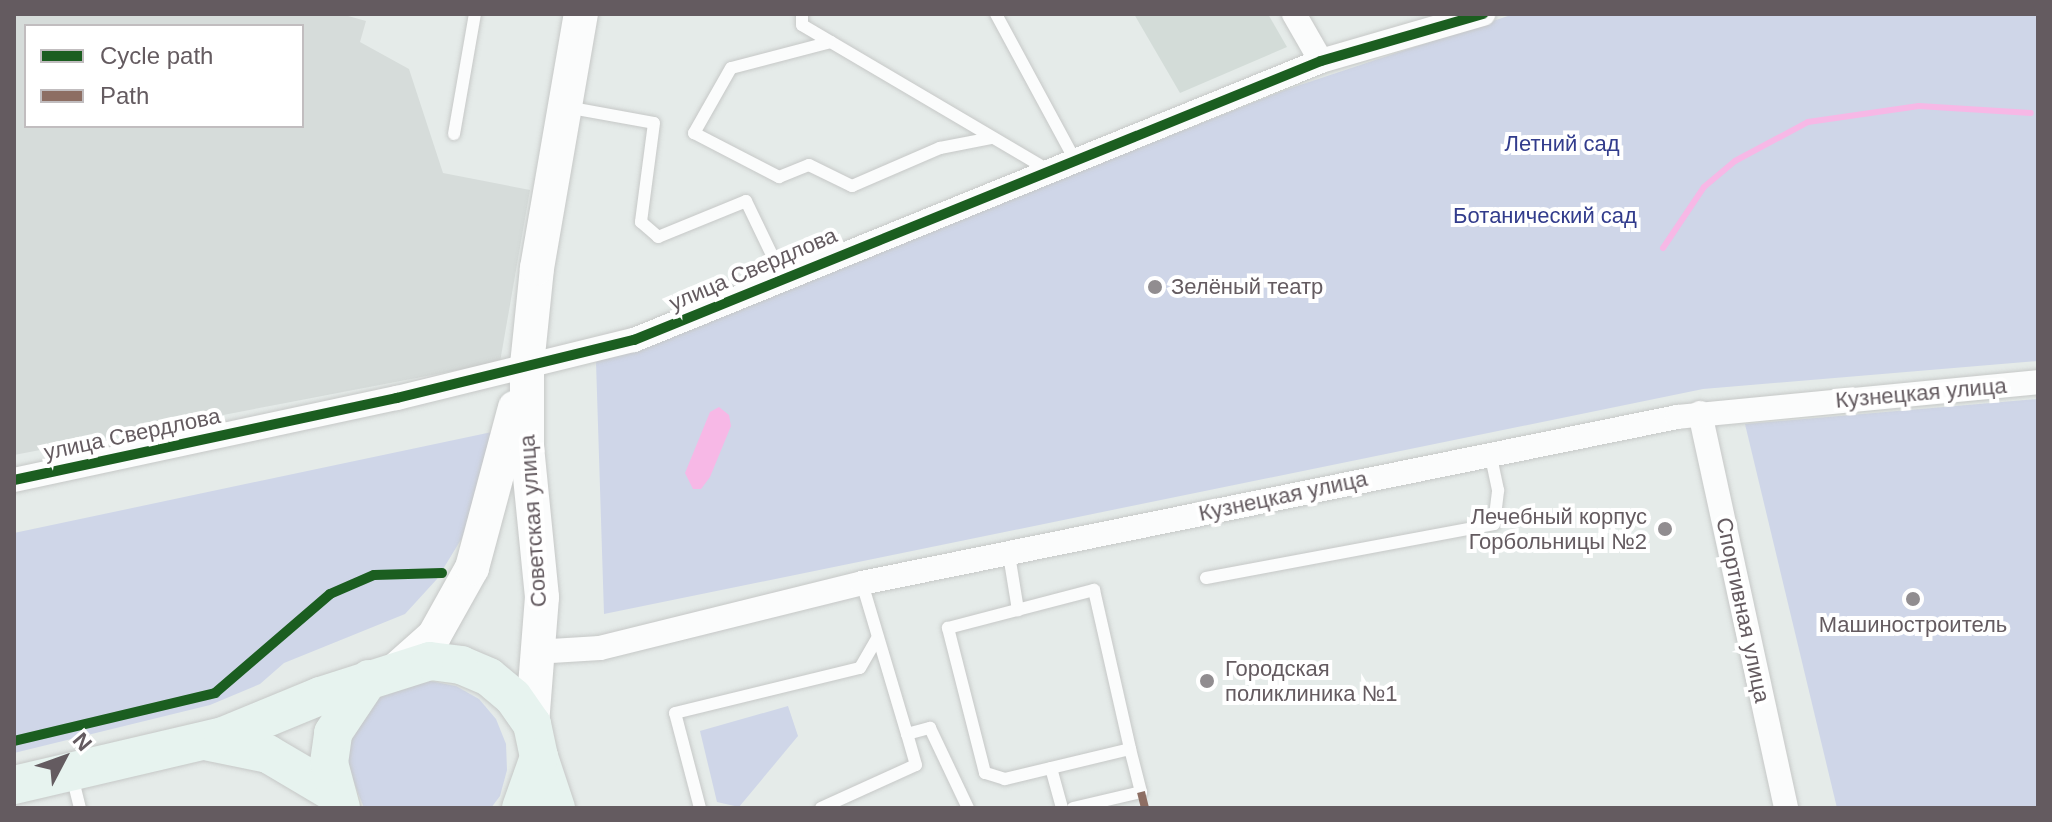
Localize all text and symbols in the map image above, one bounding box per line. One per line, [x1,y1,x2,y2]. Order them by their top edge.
legend [24,24,304,128]
text: Cycle path [100,42,213,69]
text: Path [100,82,149,109]
park label: Летний сад [1505,131,1619,157]
park label: Ботанический сад [1453,203,1637,229]
street label: улица Свердлова [665,222,841,316]
place label: Зелёный театр [1171,274,1323,300]
marker: Зелёный театр [1146,278,1164,296]
street label: Кузнецкая улица [1834,372,2008,414]
street label: улица Свердлова [41,402,223,466]
street label: Советская улица [514,434,552,608]
street label: Кузнецкая улица [1196,465,1370,527]
place label: Лечебный корпус Горбольницы №2 [1469,503,1647,554]
street label: Спортивная улица [1710,515,1776,705]
marker: Лечебный корпус Горбольницы №2 [1654,518,1676,540]
marker: Машиностроитель [1904,590,1922,608]
place label: Машиностроитель [1819,612,2007,638]
place label: Городская поликлиника №1 [1225,655,1398,706]
marker: Городская поликлиника №1 [1196,670,1218,692]
north arrow [24,718,104,798]
text: N [68,728,97,756]

